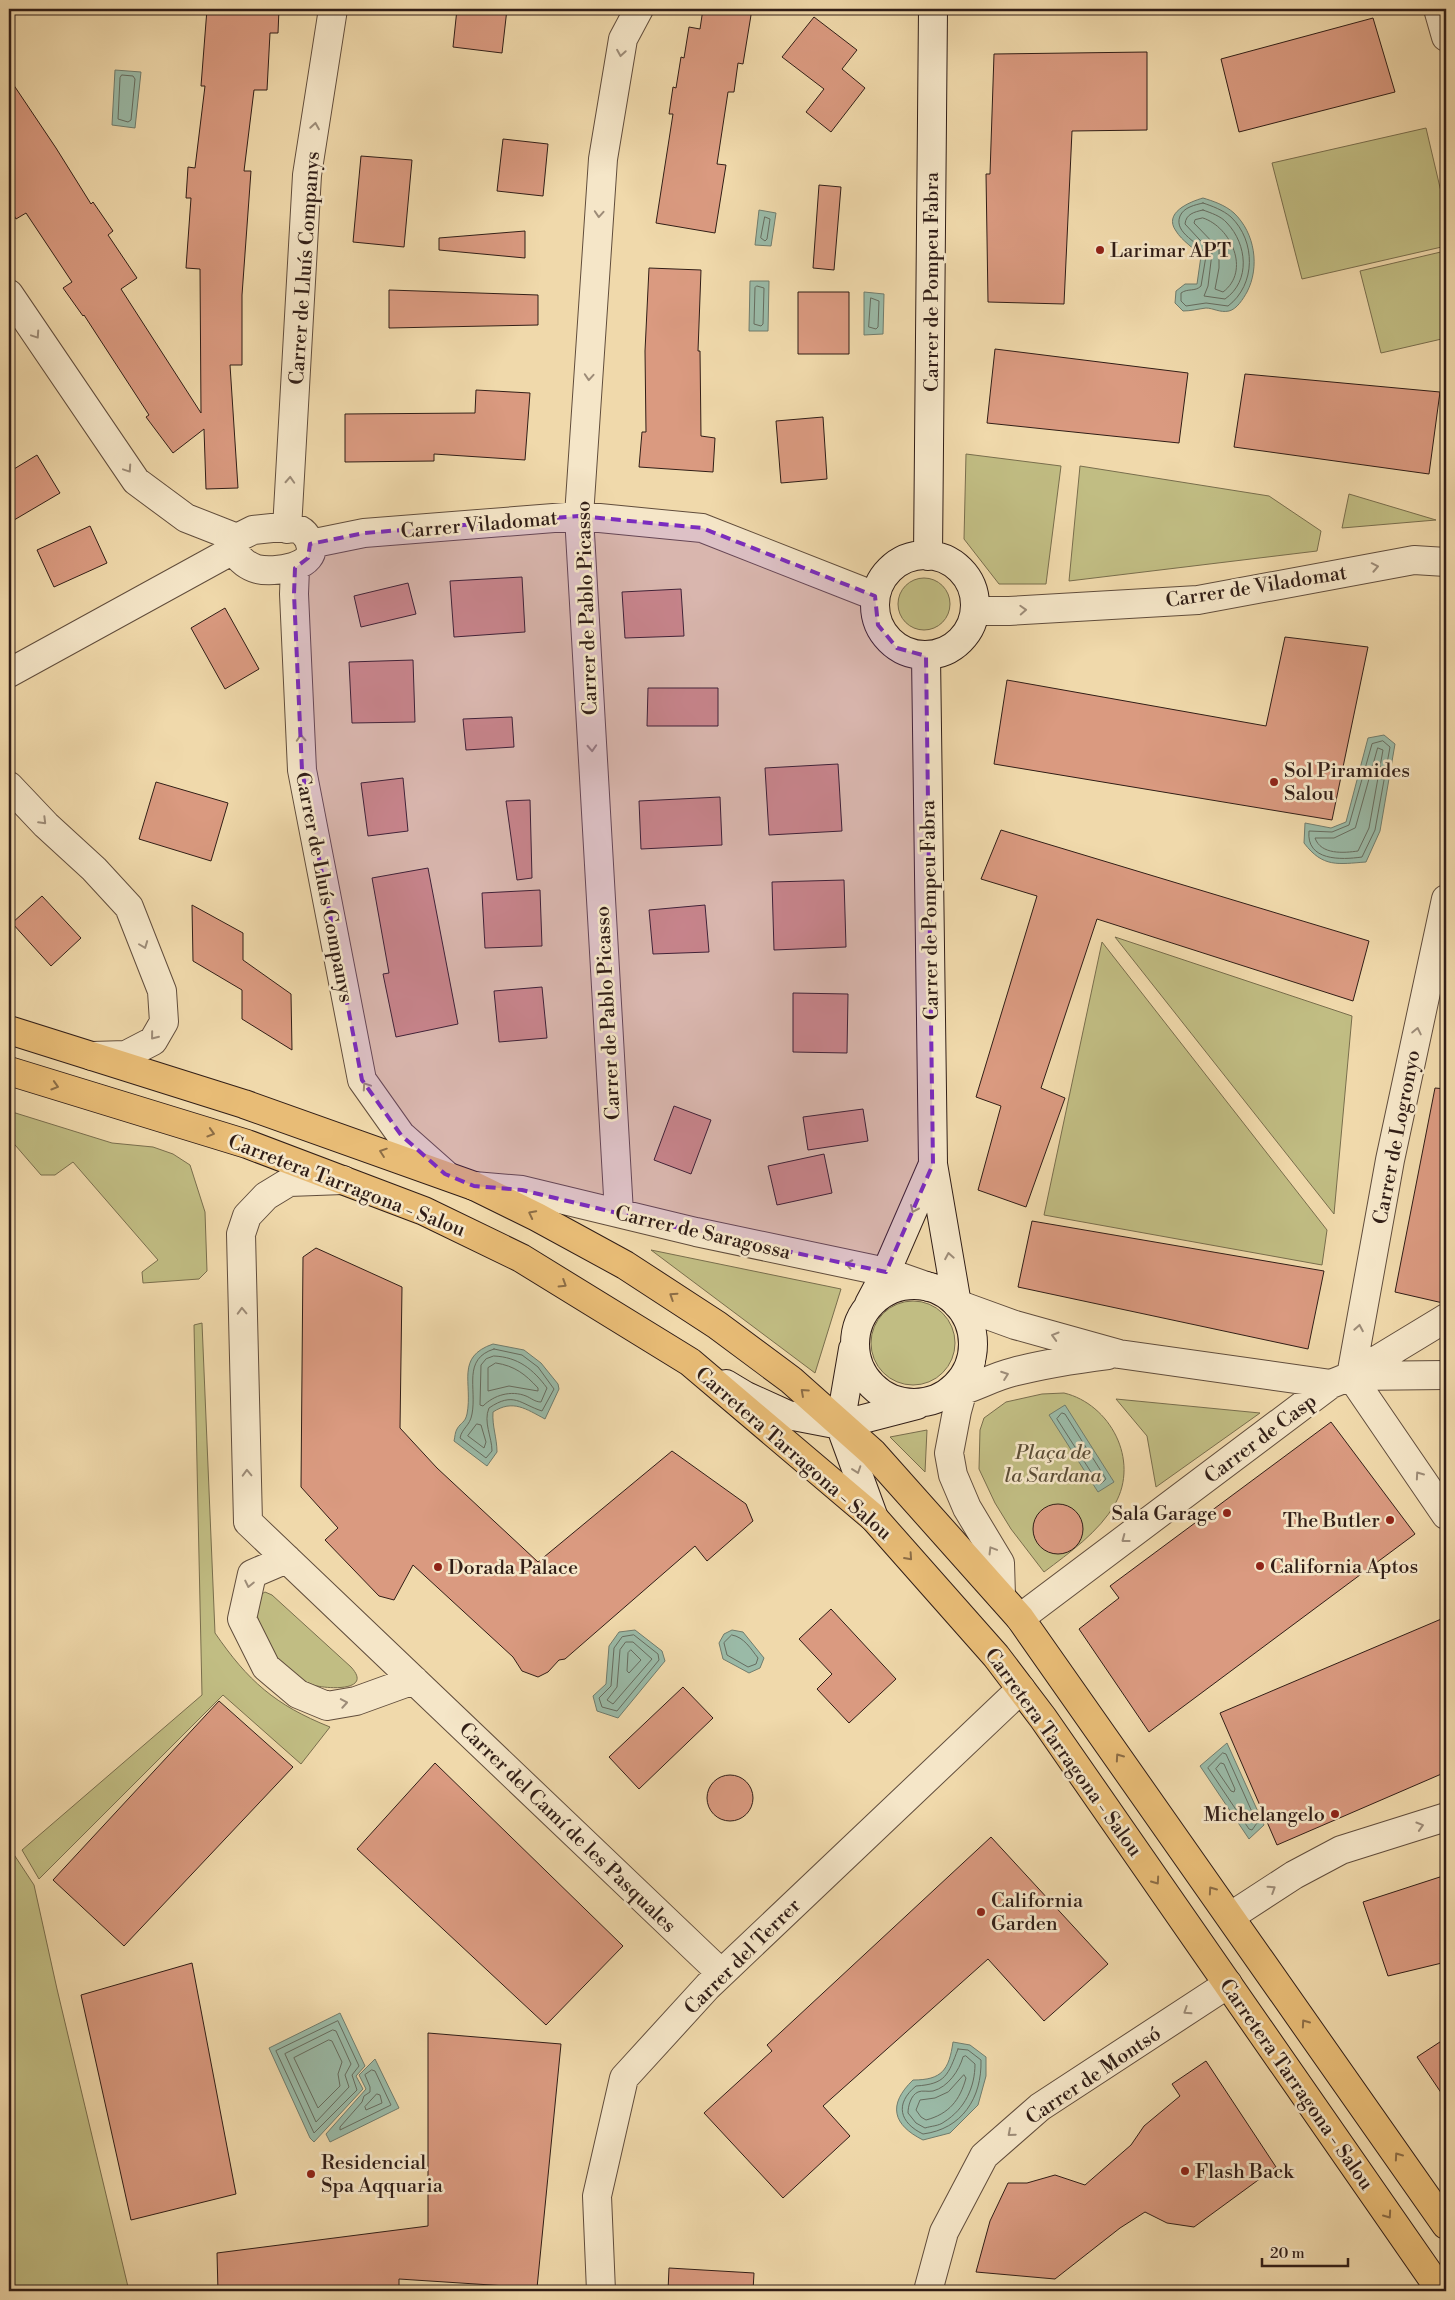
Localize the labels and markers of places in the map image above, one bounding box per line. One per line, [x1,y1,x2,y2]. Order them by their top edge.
place label: Larimar APT [1110,239,1231,264]
marker: Larimar APT [1094,244,1106,256]
place label: Sol Piramides Salou [1284,759,1410,807]
marker: Sol Piramides Salou [1268,776,1280,788]
place label: Sala Garage [1111,1502,1217,1527]
marker: Sala Garage [1221,1507,1233,1519]
place label: The Butler [1283,1509,1380,1534]
marker: The Butler [1384,1514,1396,1526]
place label: California Aptos [1270,1555,1418,1580]
place label: Dorada Palace [448,1556,578,1581]
marker: California Aptos [1254,1560,1266,1572]
marker: Dorada Palace [432,1561,444,1573]
place label: Michelangelo [1203,1803,1325,1828]
marker: Michelangelo [1329,1808,1341,1820]
place label: California Garden [991,1889,1084,1937]
marker: California Garden [975,1906,987,1918]
place label: Residencial Spa Aqquaria [321,2151,444,2199]
place label: Flash Back [1195,2160,1295,2185]
marker: Flash Back [1179,2165,1191,2177]
marker: Residencial Spa Aqquaria [305,2168,317,2180]

